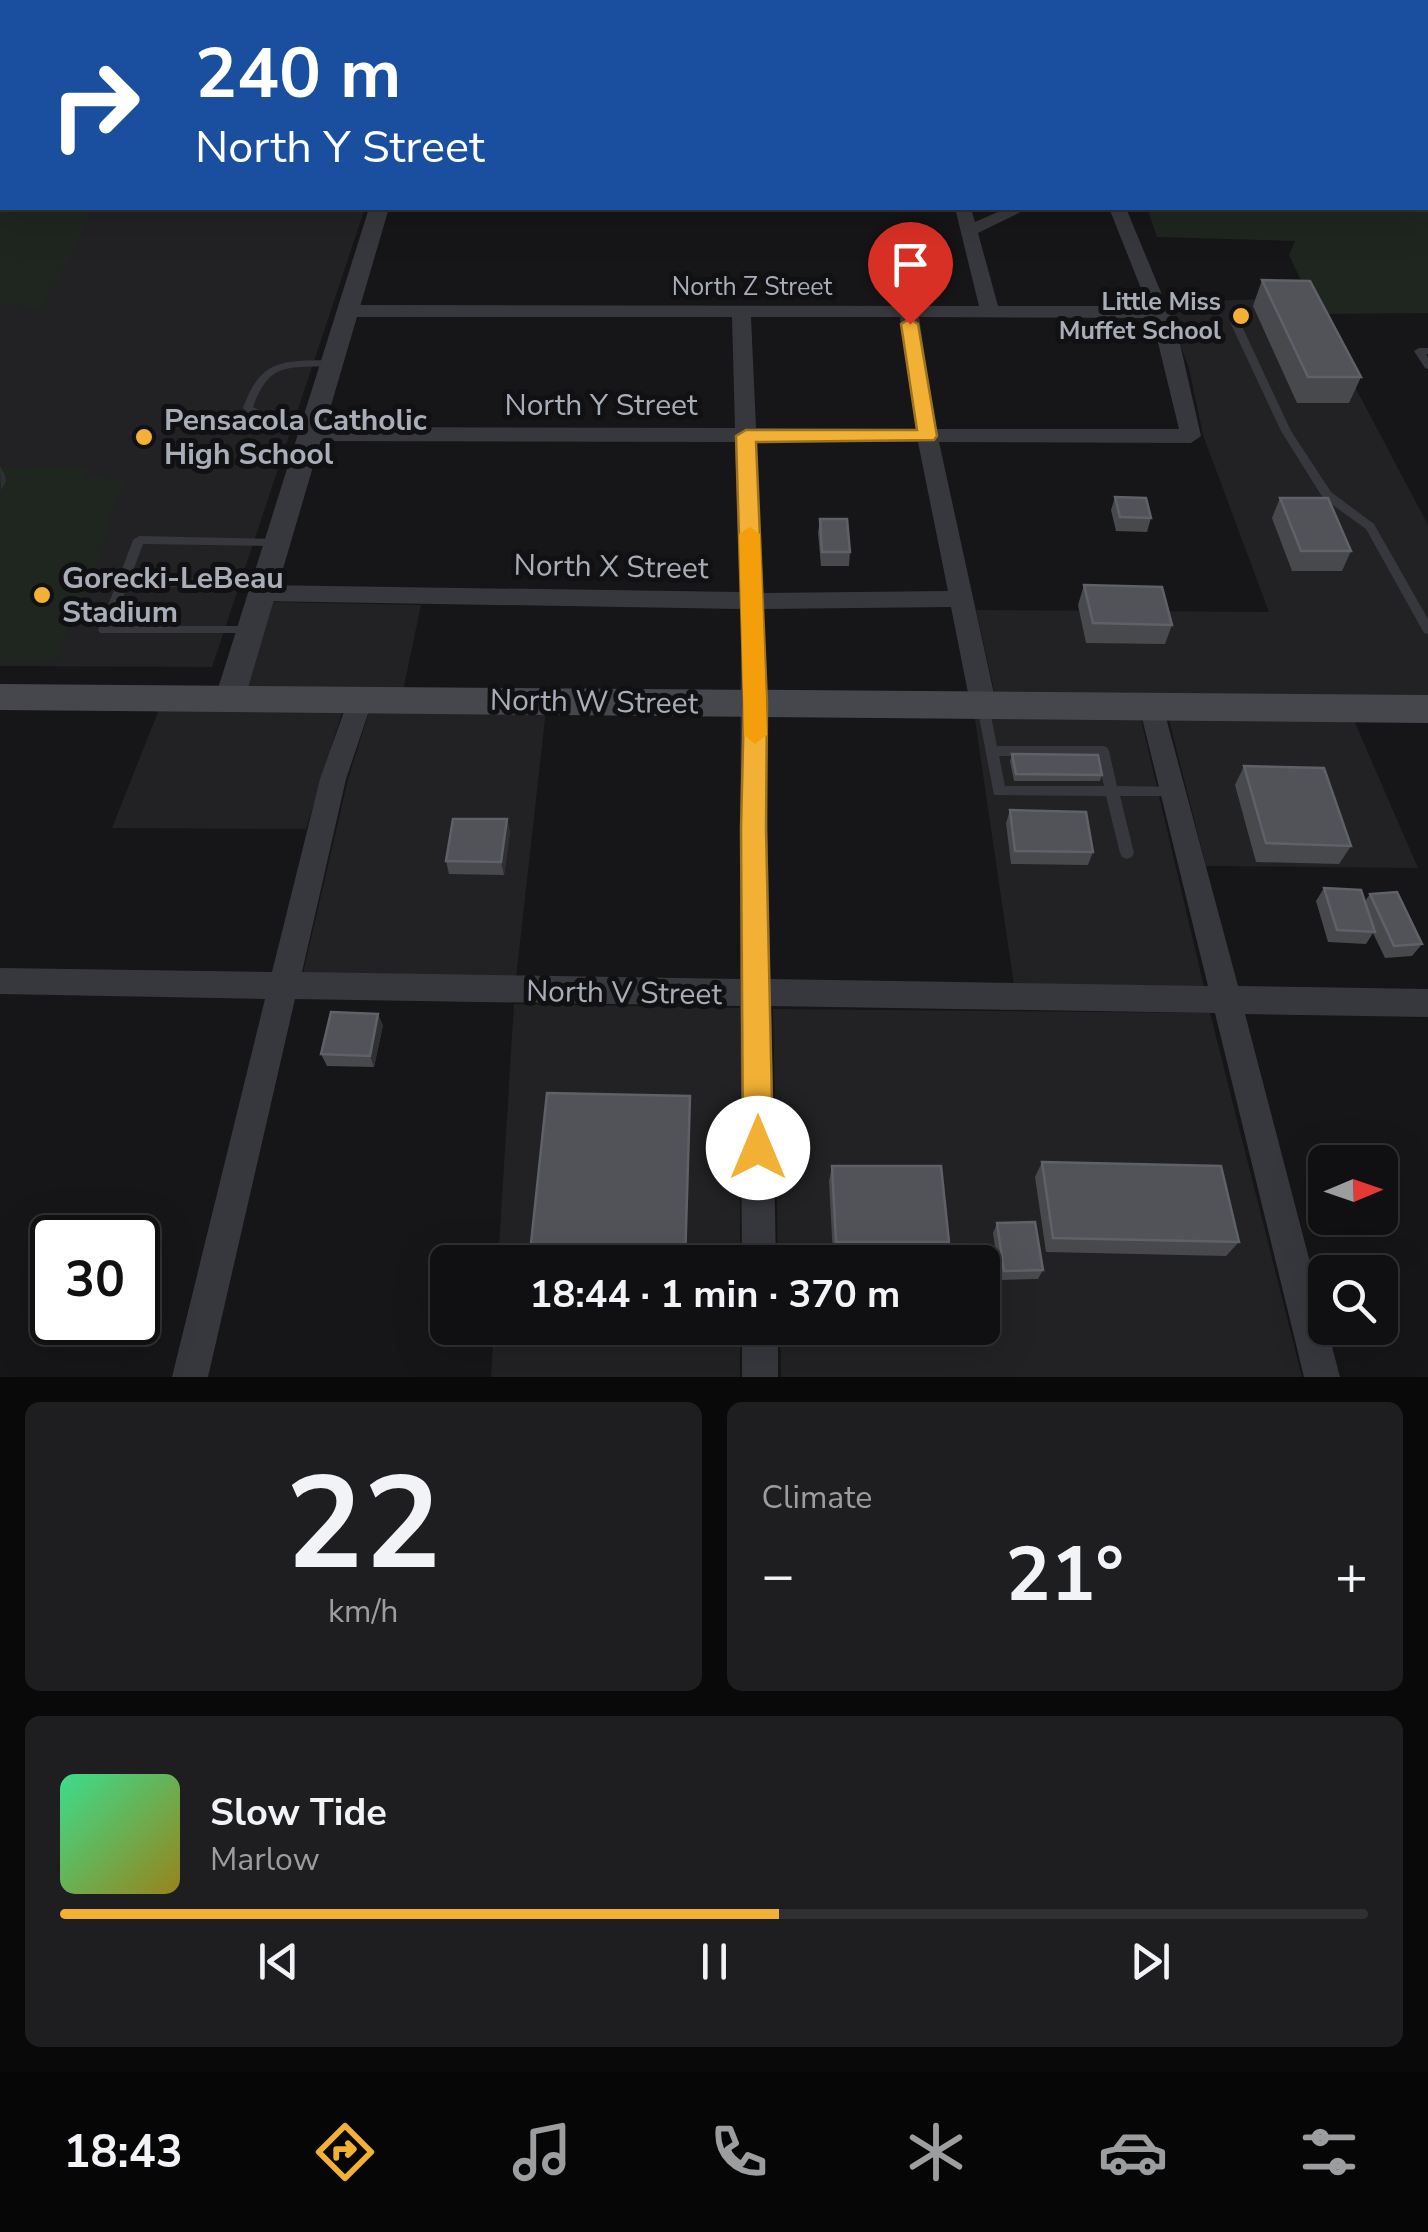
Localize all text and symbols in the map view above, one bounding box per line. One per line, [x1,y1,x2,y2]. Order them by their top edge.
text: 240 m [195,26,401,122]
icon: right [30,40,160,170]
text: North Y Street [195,117,485,178]
pin [868,222,953,325]
icon: arrive [883,237,938,292]
street label: North Z Street [672,270,833,304]
place label: Little Miss Muffet School [1059,285,1221,348]
marker: Little Miss Muffet School [1230,305,1252,327]
street label: North Y Street [504,385,698,426]
place label: Pensacola Catholic High School [164,400,427,475]
marker: Pensacola Catholic High School [133,426,155,448]
street label: North X Street [513,545,709,589]
place label: Gorecki-LeBeau Stadium [62,558,284,633]
marker: Gorecki-LeBeau Stadium [31,584,53,606]
street label: North W Street [490,680,699,724]
street label: North V Street [526,971,723,1015]
position arrow [706,1096,810,1200]
north arrow [1308,1145,1398,1235]
map controls [1308,1145,1398,1345]
speed limit sign: 30 [30,1215,160,1345]
button: search [1308,1255,1398,1345]
text: 18:44 · 1 min · 370 m [530,1269,900,1320]
text: 22 [285,1436,441,1613]
text: Climate [762,1476,872,1519]
text: 21° [1006,1524,1124,1626]
text: − [762,1538,795,1613]
text: + [1335,1538,1368,1613]
text: km/h [328,1590,399,1633]
text: Slow Tide [210,1787,387,1838]
text: Marlow [210,1838,320,1881]
icon: previous [251,1934,306,1989]
icon: pause [687,1934,742,1989]
icon: next [1123,1934,1178,1989]
icon: directions [310,2117,380,2187]
icon: music [507,2117,577,2187]
icon: phone [704,2117,774,2187]
icon: climate [901,2117,971,2187]
icon: car [1098,2117,1168,2187]
icon: filters [1294,2117,1364,2187]
text: 18:43 [63,2122,183,2183]

